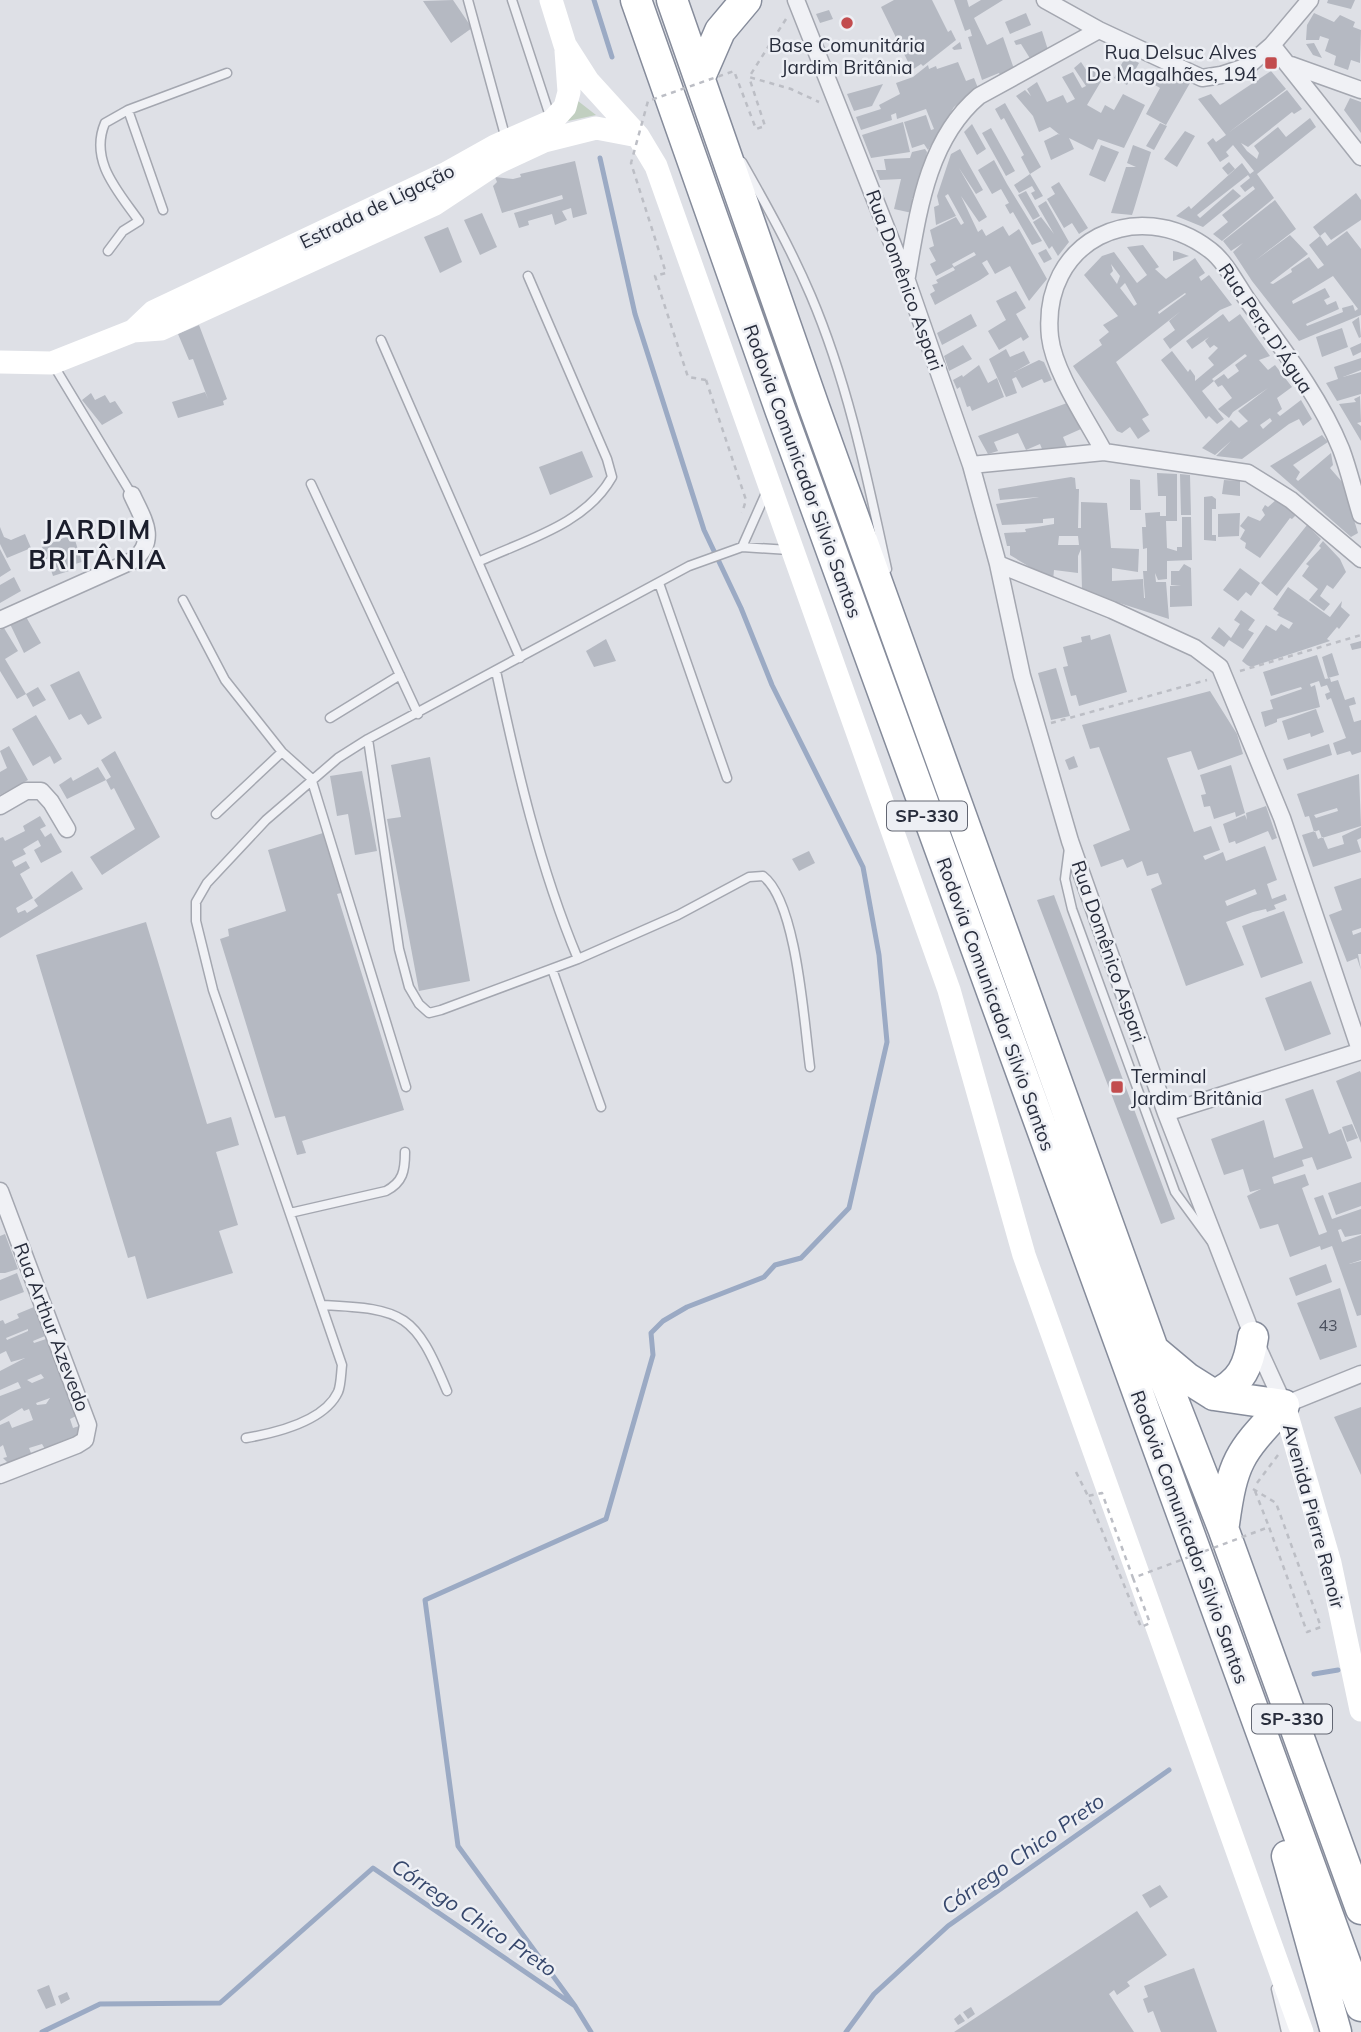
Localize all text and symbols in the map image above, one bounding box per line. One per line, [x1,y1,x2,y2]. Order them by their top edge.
marker: Base Comunitária Jardim Britânia [839,15,855,31]
place label: Base Comunitária Jardim Britânia [769,33,925,79]
place label: Rua Delsuc Alves De Magalhães, 194 [1087,40,1257,86]
marker: Rua Delsuc Alves De Magalhães, 194 [1263,55,1279,71]
street label: Estrada de Ligação [296,158,458,254]
street label: Rua Domênico Aspari [861,186,949,374]
street label: Rua Pera D'Água [1214,258,1318,398]
street label: Rodovia Comunicador Silvio Santos [739,321,867,621]
district label: JARDIM BRITÂNIA [28,513,168,576]
road number: SP-330 [887,802,967,830]
street label: Rodovia Comunicador Silvio Santos [932,854,1060,1154]
street label: Rua Domênico Aspari [1067,857,1151,1045]
place label: Terminal Jardim Britânia [1131,1064,1262,1110]
marker: Terminal Jardim Britânia [1109,1079,1125,1095]
street label: Rua Arthur Azevedo [9,1239,95,1415]
house number: 43 [1318,1315,1338,1335]
street label: Rodovia Comunicador Silvio Santos [1126,1387,1254,1687]
street label: Avenida Pierre Renoir [1278,1421,1350,1611]
road number: SP-330 [1252,1704,1332,1734]
water label: Córrego Chico Preto [936,1787,1109,1919]
water label: Córrego Chico Preto [387,1852,562,1982]

